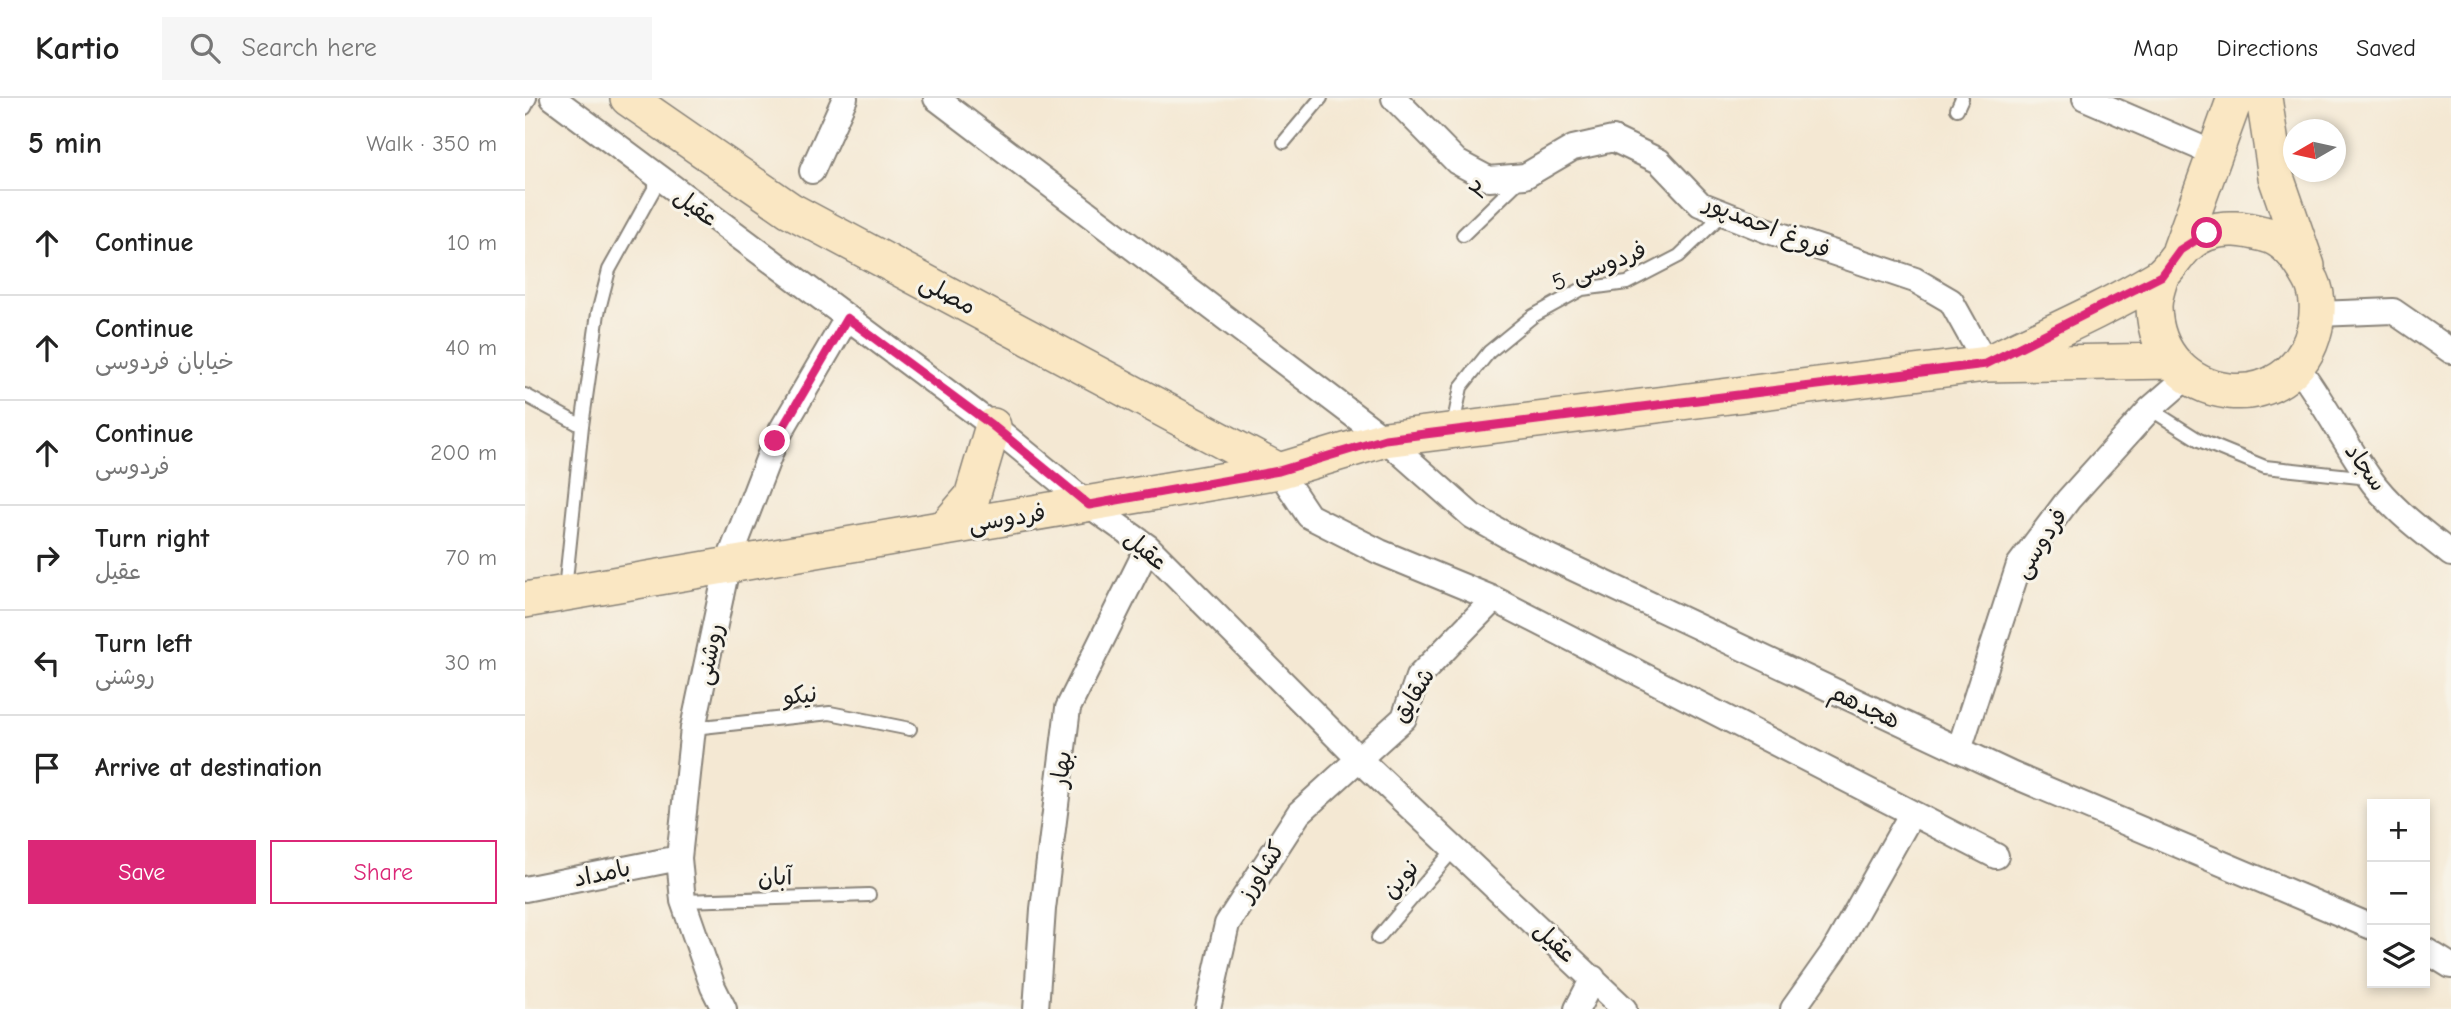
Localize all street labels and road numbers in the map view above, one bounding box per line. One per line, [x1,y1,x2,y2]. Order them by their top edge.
street label: ۲ [1463,174,1495,206]
street label: عقیل [668,182,724,232]
street label: فروغ احمدپور [1698,188,1834,267]
street label: 5 فردوسی [1548,235,1650,298]
street label: مصلی [915,268,981,321]
street label: سجاد [2339,438,2393,496]
street label: فردوسی [966,498,1048,539]
street label: فردوسی [2007,503,2074,584]
street label: عقیل [1119,524,1173,576]
street label: روشنی [689,620,730,688]
street label: شقایق [1385,663,1441,727]
street label: هجدهم [1824,678,1905,738]
street label: نیکو [780,679,818,712]
street label: بهار [1045,749,1077,791]
street label: کشاورز [1230,836,1291,908]
street label: بامداد [571,853,633,893]
street label: نوین [1376,854,1425,905]
street label: آبان [757,862,794,892]
street label: عقیل [1528,915,1582,969]

